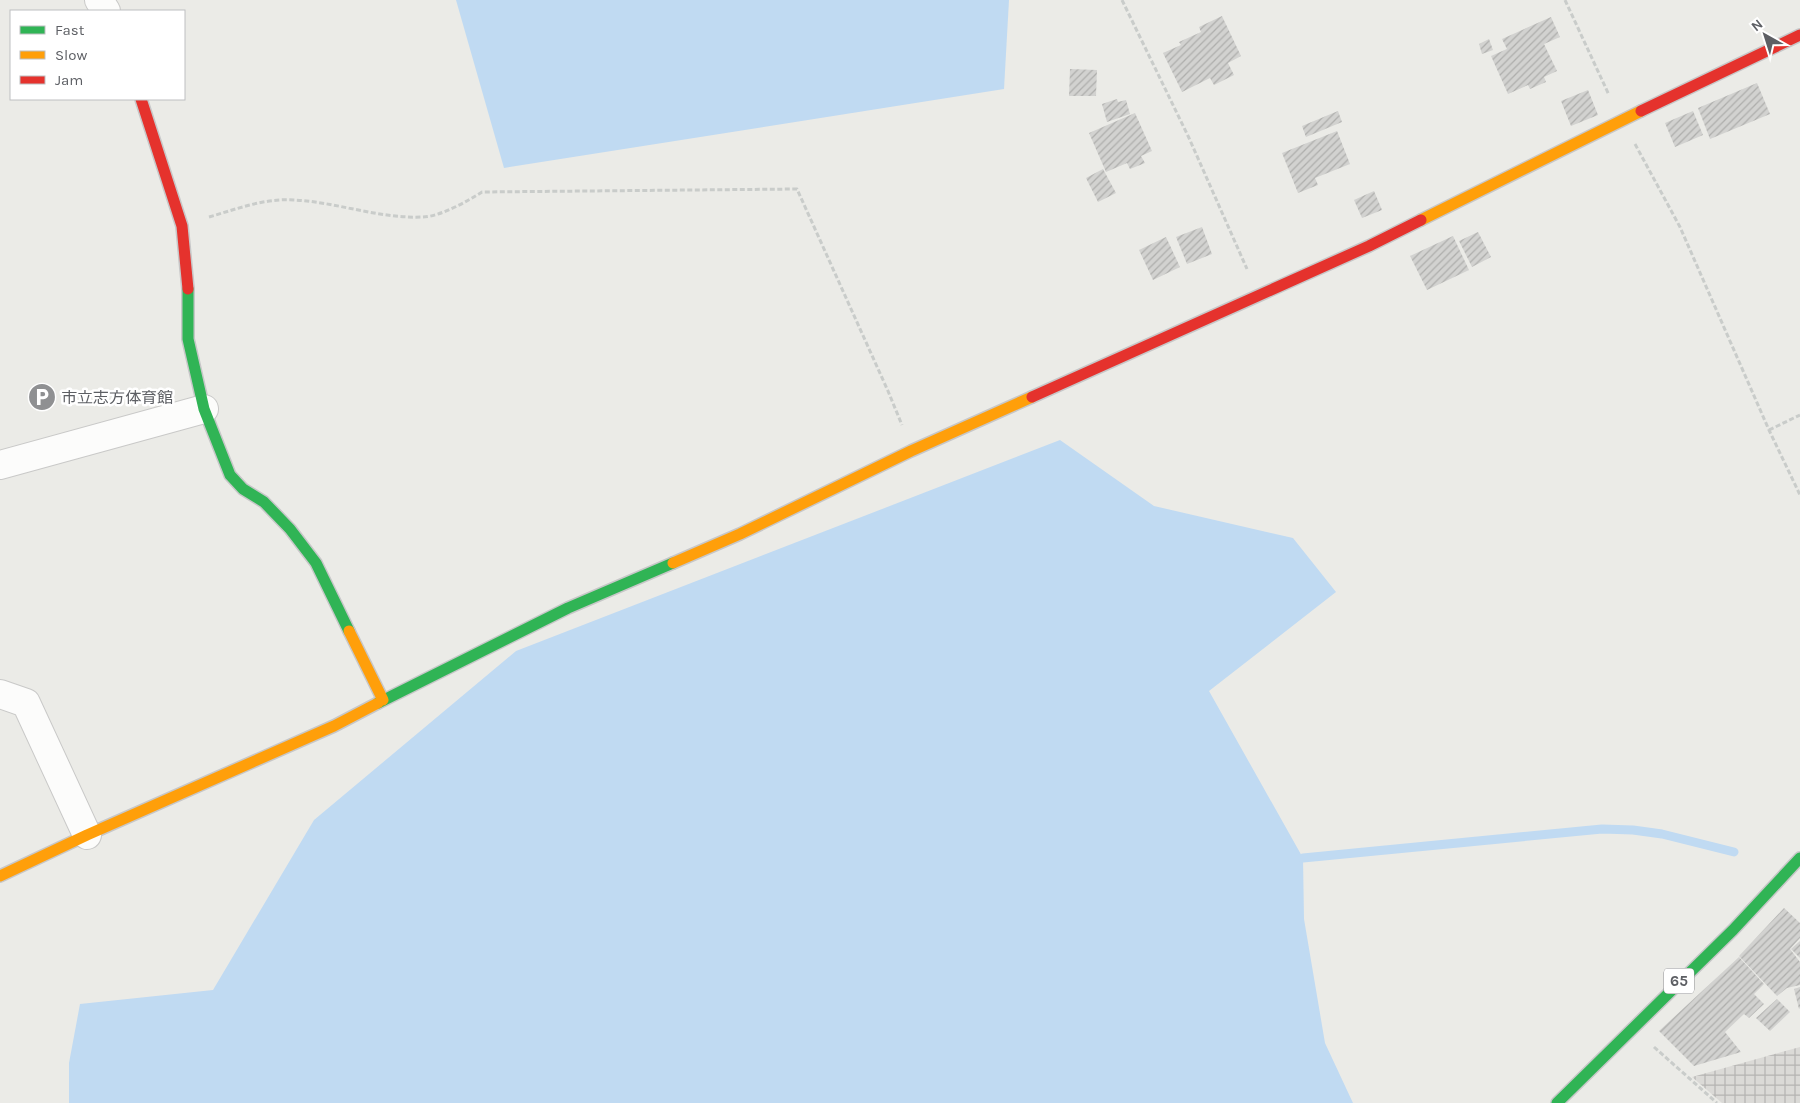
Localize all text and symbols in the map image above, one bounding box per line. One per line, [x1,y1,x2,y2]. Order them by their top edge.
legend [10,10,185,100]
north arrow [1740,10,1790,60]
text: N [1748,16,1766,35]
text: Fast [55,21,85,39]
text: Slow [55,46,87,64]
text: Jam [55,71,83,89]
parking icon: 市立志方体育館 [27,382,57,412]
place label: 市立志方体育館 [61,388,173,407]
road number: 65 [1664,968,1694,994]

